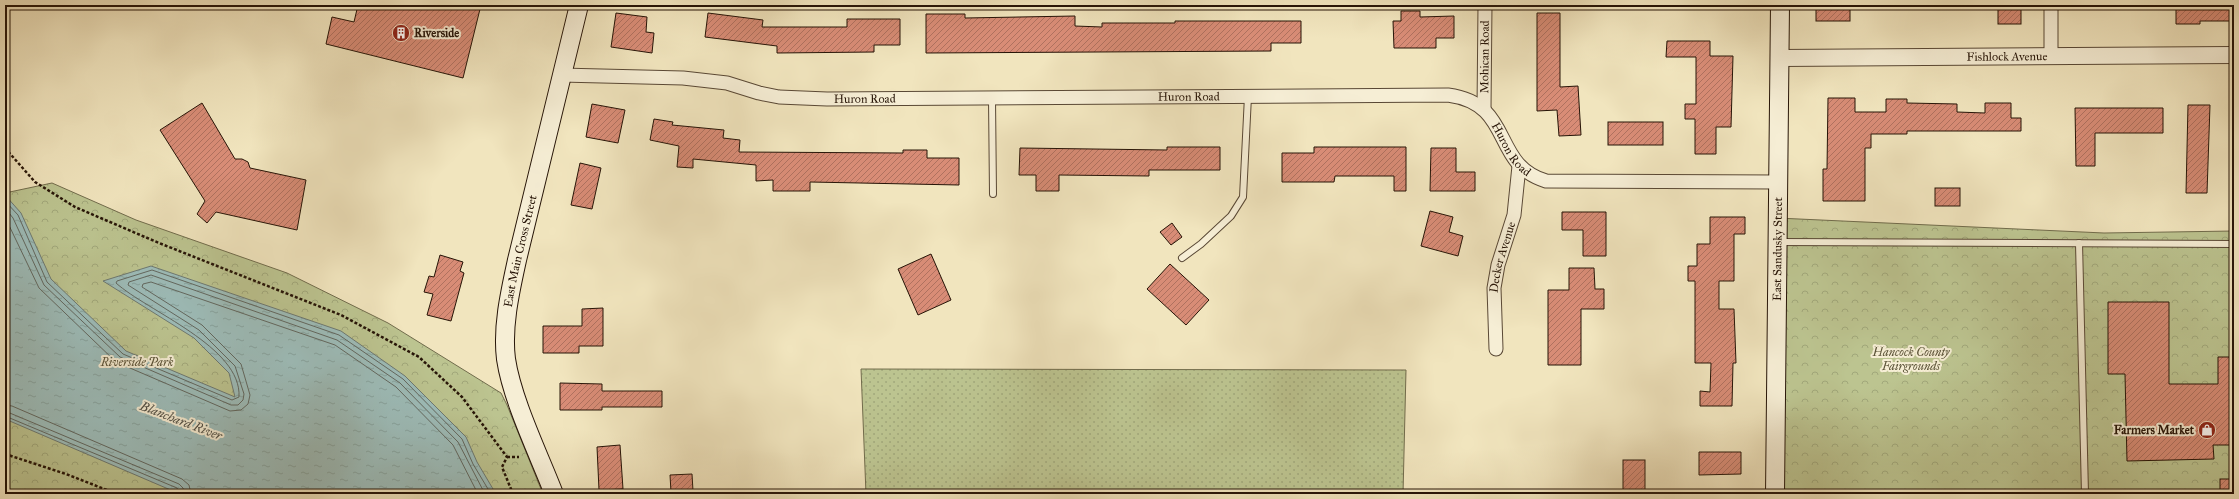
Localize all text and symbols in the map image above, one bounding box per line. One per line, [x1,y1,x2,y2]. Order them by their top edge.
street label: Mohican Road [1477,20,1492,94]
building icon: Riverside [391,23,411,43]
place label: Riverside [414,26,459,40]
street label: Fishlock Avenue [1966,49,2047,64]
street label: Huron Road [1158,89,1220,104]
street label: Huron Road [834,92,896,106]
street label: Huron Road [1489,120,1534,179]
street label: East Main Cross Street [501,193,540,308]
street label: East Sandusky Street [1770,196,1785,301]
street label: Decker Avenue [1486,220,1518,294]
park label: Hancock County Fairgrounds [1872,345,1950,373]
park label: Riverside Park [100,355,174,369]
water label: Blanchard River [137,398,225,444]
shop icon: Farmers Market [2197,420,2217,440]
place label: Farmers Market [2114,423,2195,437]

